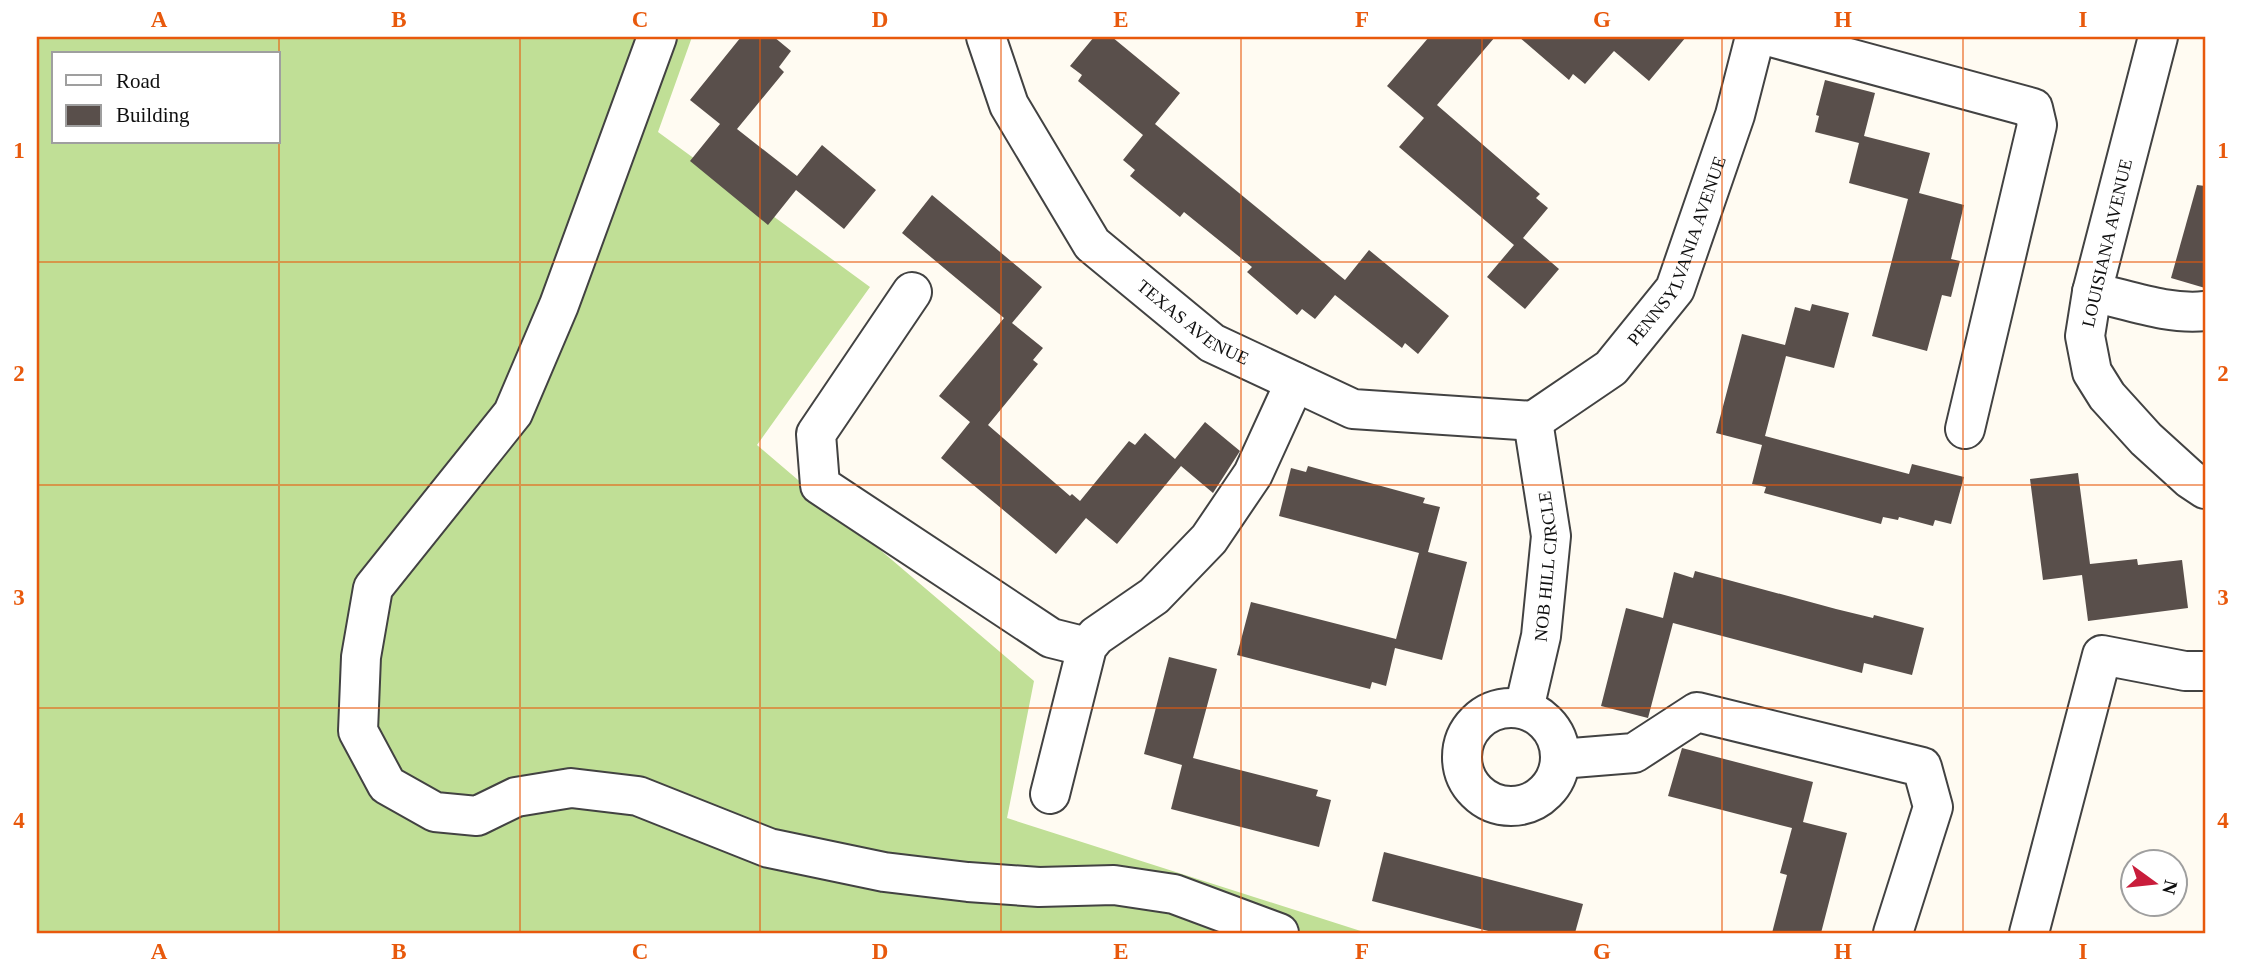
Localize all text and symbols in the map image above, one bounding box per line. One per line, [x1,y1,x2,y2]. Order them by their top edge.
text: A [151,7,168,32]
text: B [391,7,407,32]
text: C [632,7,648,32]
text: D [872,7,888,32]
text: E [1113,7,1129,32]
text: F [1355,7,1369,32]
text: G [1593,7,1611,32]
text: H [1834,7,1852,32]
text: I [2079,7,2088,32]
legend [52,52,280,144]
text: Road [116,69,161,93]
text: Building [116,103,190,127]
text: 1 [13,138,25,163]
text: 1 [2217,138,2229,163]
street label: PENNSYLVANIA AVENUE [1623,154,1730,349]
street label: LOUISIANA AVENUE [2078,157,2136,329]
street label: TEXAS AVENUE [1133,276,1252,369]
text: 2 [13,361,25,386]
text: 2 [2217,361,2229,386]
street label: NOB HILL CIRCLE [1530,490,1561,643]
text: 3 [13,585,25,610]
text: 3 [2217,585,2229,610]
text: 4 [13,808,25,833]
text: 4 [2217,808,2229,833]
north arrow [2120,848,2190,918]
text: N [2158,878,2182,897]
text: A [151,939,168,964]
text: B [391,939,407,964]
text: C [632,939,648,964]
text: D [872,939,888,964]
text: E [1113,939,1129,964]
text: F [1355,939,1369,964]
text: G [1593,939,1611,964]
text: H [1834,939,1852,964]
text: I [2079,939,2088,964]

